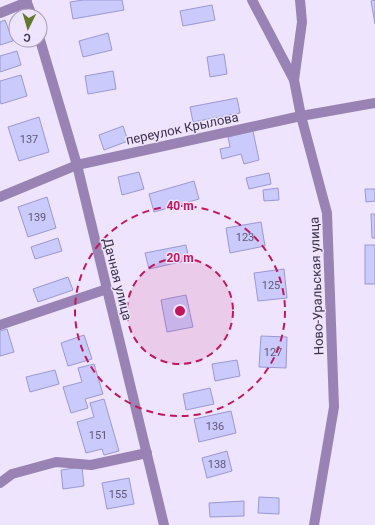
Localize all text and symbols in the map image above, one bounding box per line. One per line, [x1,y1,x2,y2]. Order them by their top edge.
north arrow [8,8,48,48]
text: С [23,31,31,44]
street label: переулок Крылова [124,109,240,148]
house number: 137 [20,133,38,146]
text: 40 m [166,199,194,213]
house number: 139 [28,211,46,224]
street label: Ново-Уральская улица [307,216,326,355]
house number: 123 [236,231,254,244]
street label: Дачная улица [100,236,135,322]
text: 20 m [166,251,194,265]
house number: 125 [262,279,280,292]
centre of rings [173,304,187,318]
house number: 127 [264,346,282,359]
house number: 136 [206,420,224,433]
house number: 151 [89,429,107,442]
house number: 138 [208,458,226,471]
house number: 155 [109,488,127,501]

